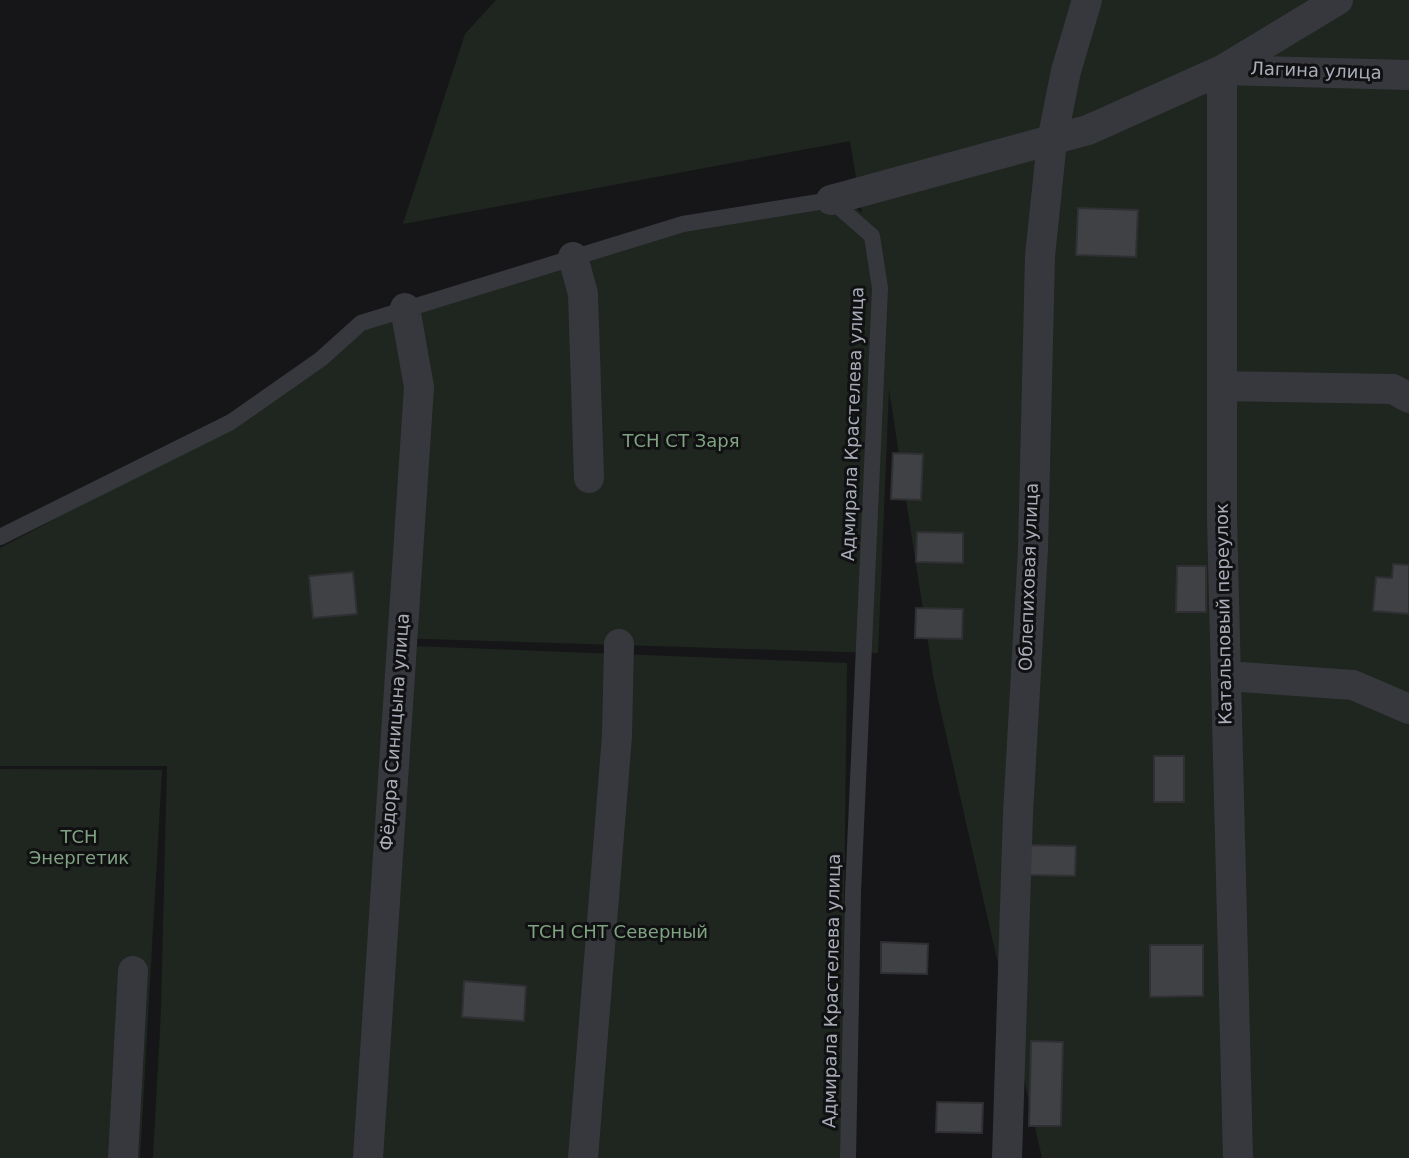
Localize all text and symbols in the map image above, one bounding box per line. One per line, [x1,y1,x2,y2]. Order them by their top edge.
street label: Лагина улица [1250,59,1382,85]
street label: Адмирала Крастелева улица [838,286,870,562]
park label: ТСН СТ Заря [623,431,739,453]
street label: Облепиховая улица [1016,483,1044,671]
street label: Катальповый переулок [1212,503,1238,725]
street label: Фёдора Синицына улица [377,613,415,851]
park label: ТСН Энергетик [29,827,129,870]
street label: Адмирала Крастелева улица [820,854,846,1128]
park label: ТСН СНТ Северный [528,922,708,944]

